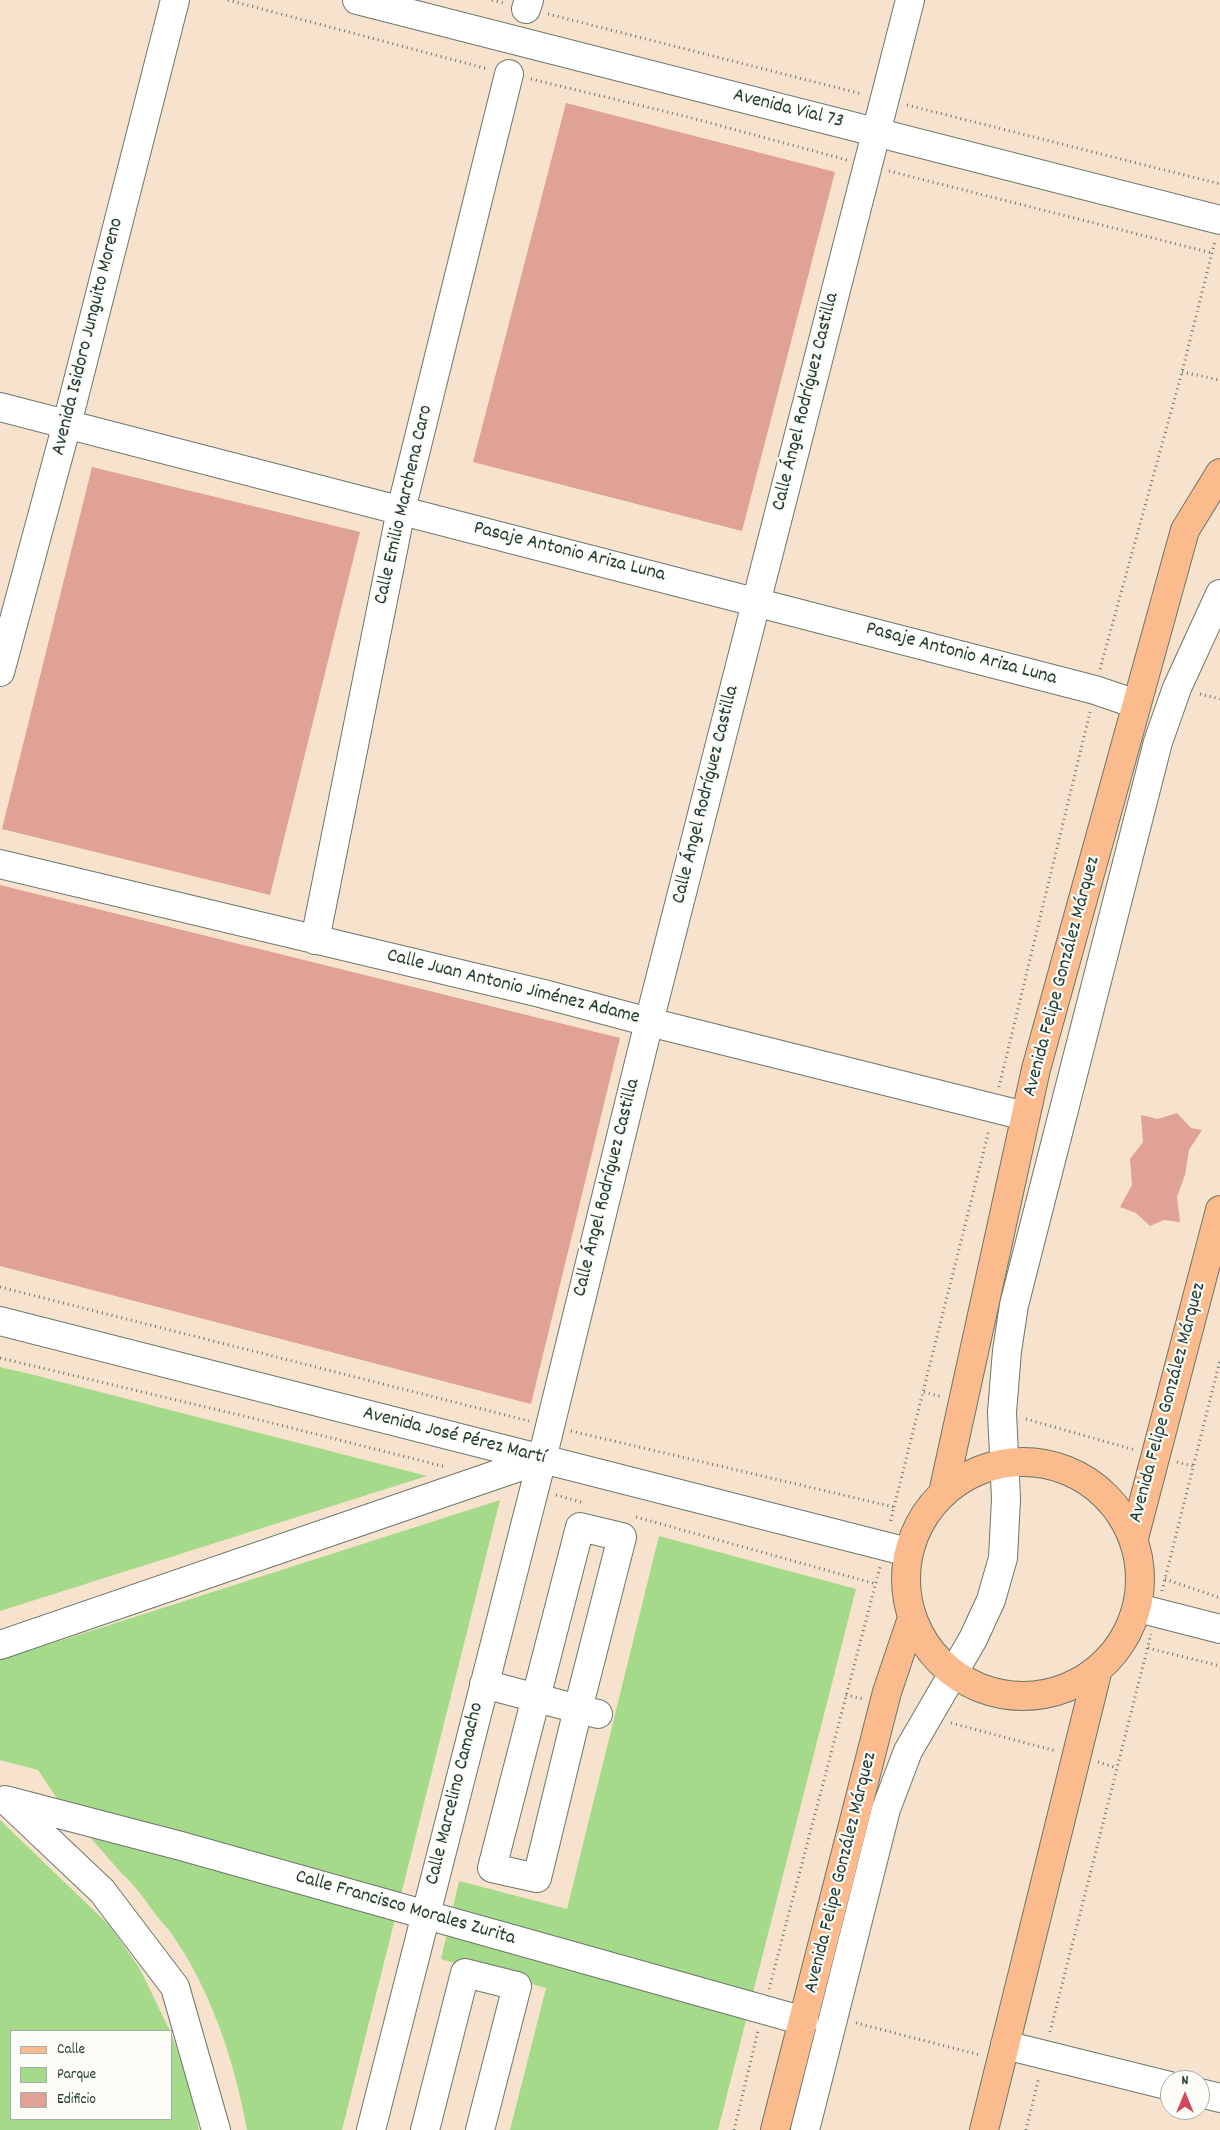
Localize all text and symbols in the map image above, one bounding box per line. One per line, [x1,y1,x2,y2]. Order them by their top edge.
street label: Avenida Vial 73 [730,85,846,135]
street label: Avenida Isidoro Junguito Moreno [48,216,130,458]
street label: Calle Ángel Rodríguez Castilla [768,291,846,513]
street label: Calle Emilio Marchena Caro [370,403,440,607]
street label: Pasaje Antonio Ariza Luna [471,518,667,588]
street label: Pasaje Antonio Ariza Luna [863,618,1059,692]
street label: Calle Ángel Rodríguez Castilla [668,684,746,906]
street label: Avenida Felipe González Márquez [1019,854,1107,1100]
street label: Calle Juan Antonio Jiménez Adame [384,945,642,1031]
street label: Calle Ángel Rodríguez Castilla [569,1077,647,1299]
street label: Avenida Felipe González Márquez [1125,1280,1213,1526]
street label: Avenida José Pérez Martí [360,1403,548,1471]
street label: Calle Marcelino Camacho [422,1700,490,1888]
street label: Avenida Felipe González Márquez [800,1750,884,1996]
street label: Calle Francisco Morales Zurita [292,1866,518,1952]
legend [10,2030,172,2120]
text: Calle [57,2039,85,2061]
text: Parque [57,2064,96,2086]
north arrow [1160,2070,1210,2120]
text: N [1182,2071,1188,2091]
text: Edificio [57,2089,96,2111]

